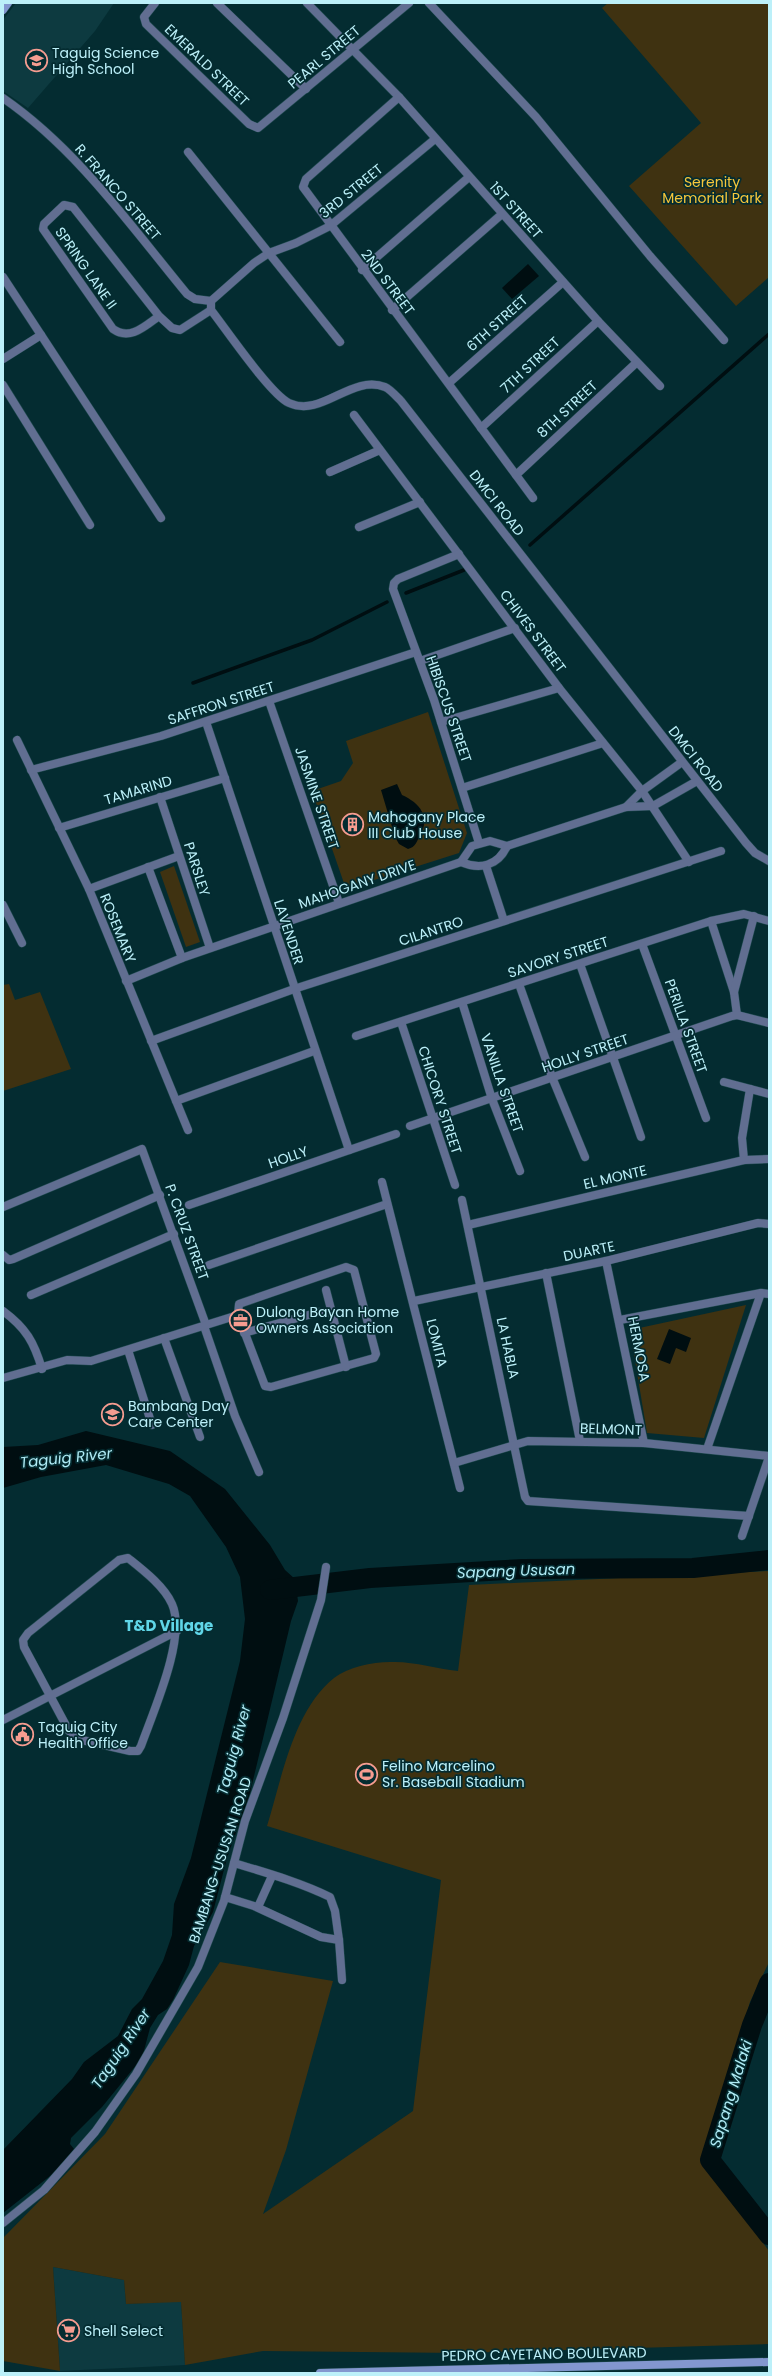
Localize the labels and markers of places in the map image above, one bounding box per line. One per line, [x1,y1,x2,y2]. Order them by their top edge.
place label: Taguig Science High School [52,43,159,79]
school or university icon: Taguig Science High School [23,48,49,74]
place label: Mahogany Place III Club House [368,807,485,843]
building icon: Mahogany Place III Club House [339,812,365,838]
place label: Dulong Bayan Home Owners Association [256,1302,400,1338]
office icon: Dulong Bayan Home Owners Association [228,1307,254,1333]
place label: Bambang Day Care Center [128,1396,229,1432]
school or university icon: Bambang Day Care Center [100,1401,126,1427]
place label: Taguig City Health Office [38,1717,128,1753]
public building icon: Taguig City Health Office [10,1722,36,1748]
place label: Felino Marcelino Sr. Baseball Stadium [382,1756,525,1792]
sports icon: Felino Marcelino Sr. Baseball Stadium [354,1761,380,1787]
supermarket icon: Shell Select [55,2318,81,2344]
place label: Shell Select [84,2321,163,2341]

